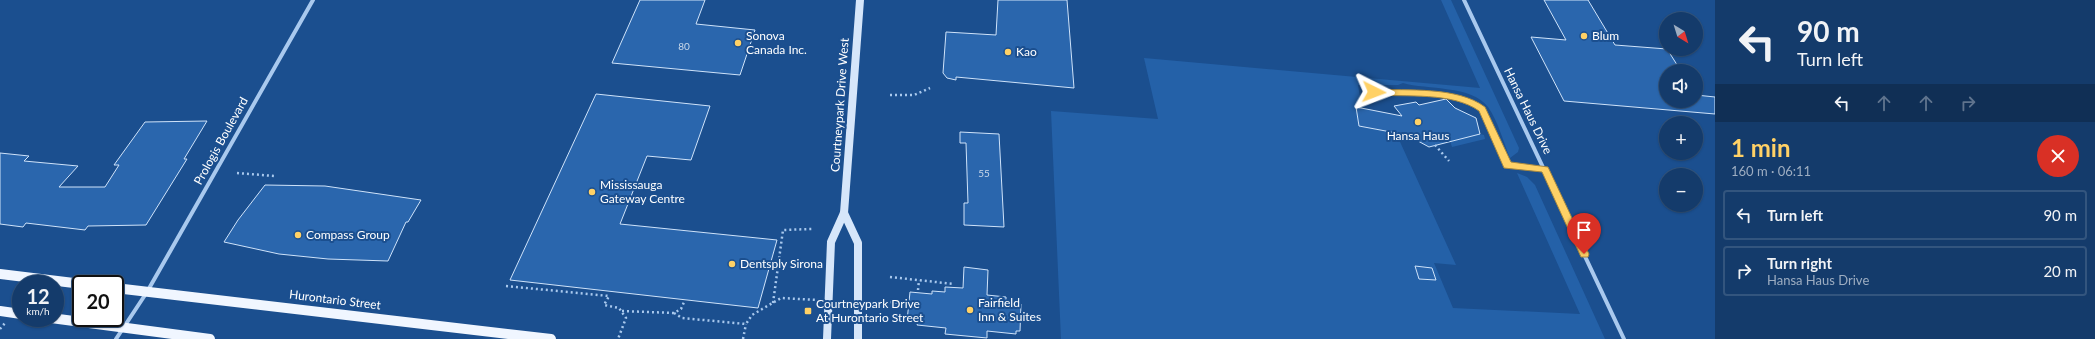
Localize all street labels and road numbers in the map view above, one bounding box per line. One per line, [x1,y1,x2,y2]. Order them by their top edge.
street label: Courtneypark Drive West [827,37,852,173]
street label: Hansa Haus Drive [1501,65,1556,156]
street label: Prologis Boulevard [190,94,251,187]
street label: Hurontario Street [288,286,382,313]

